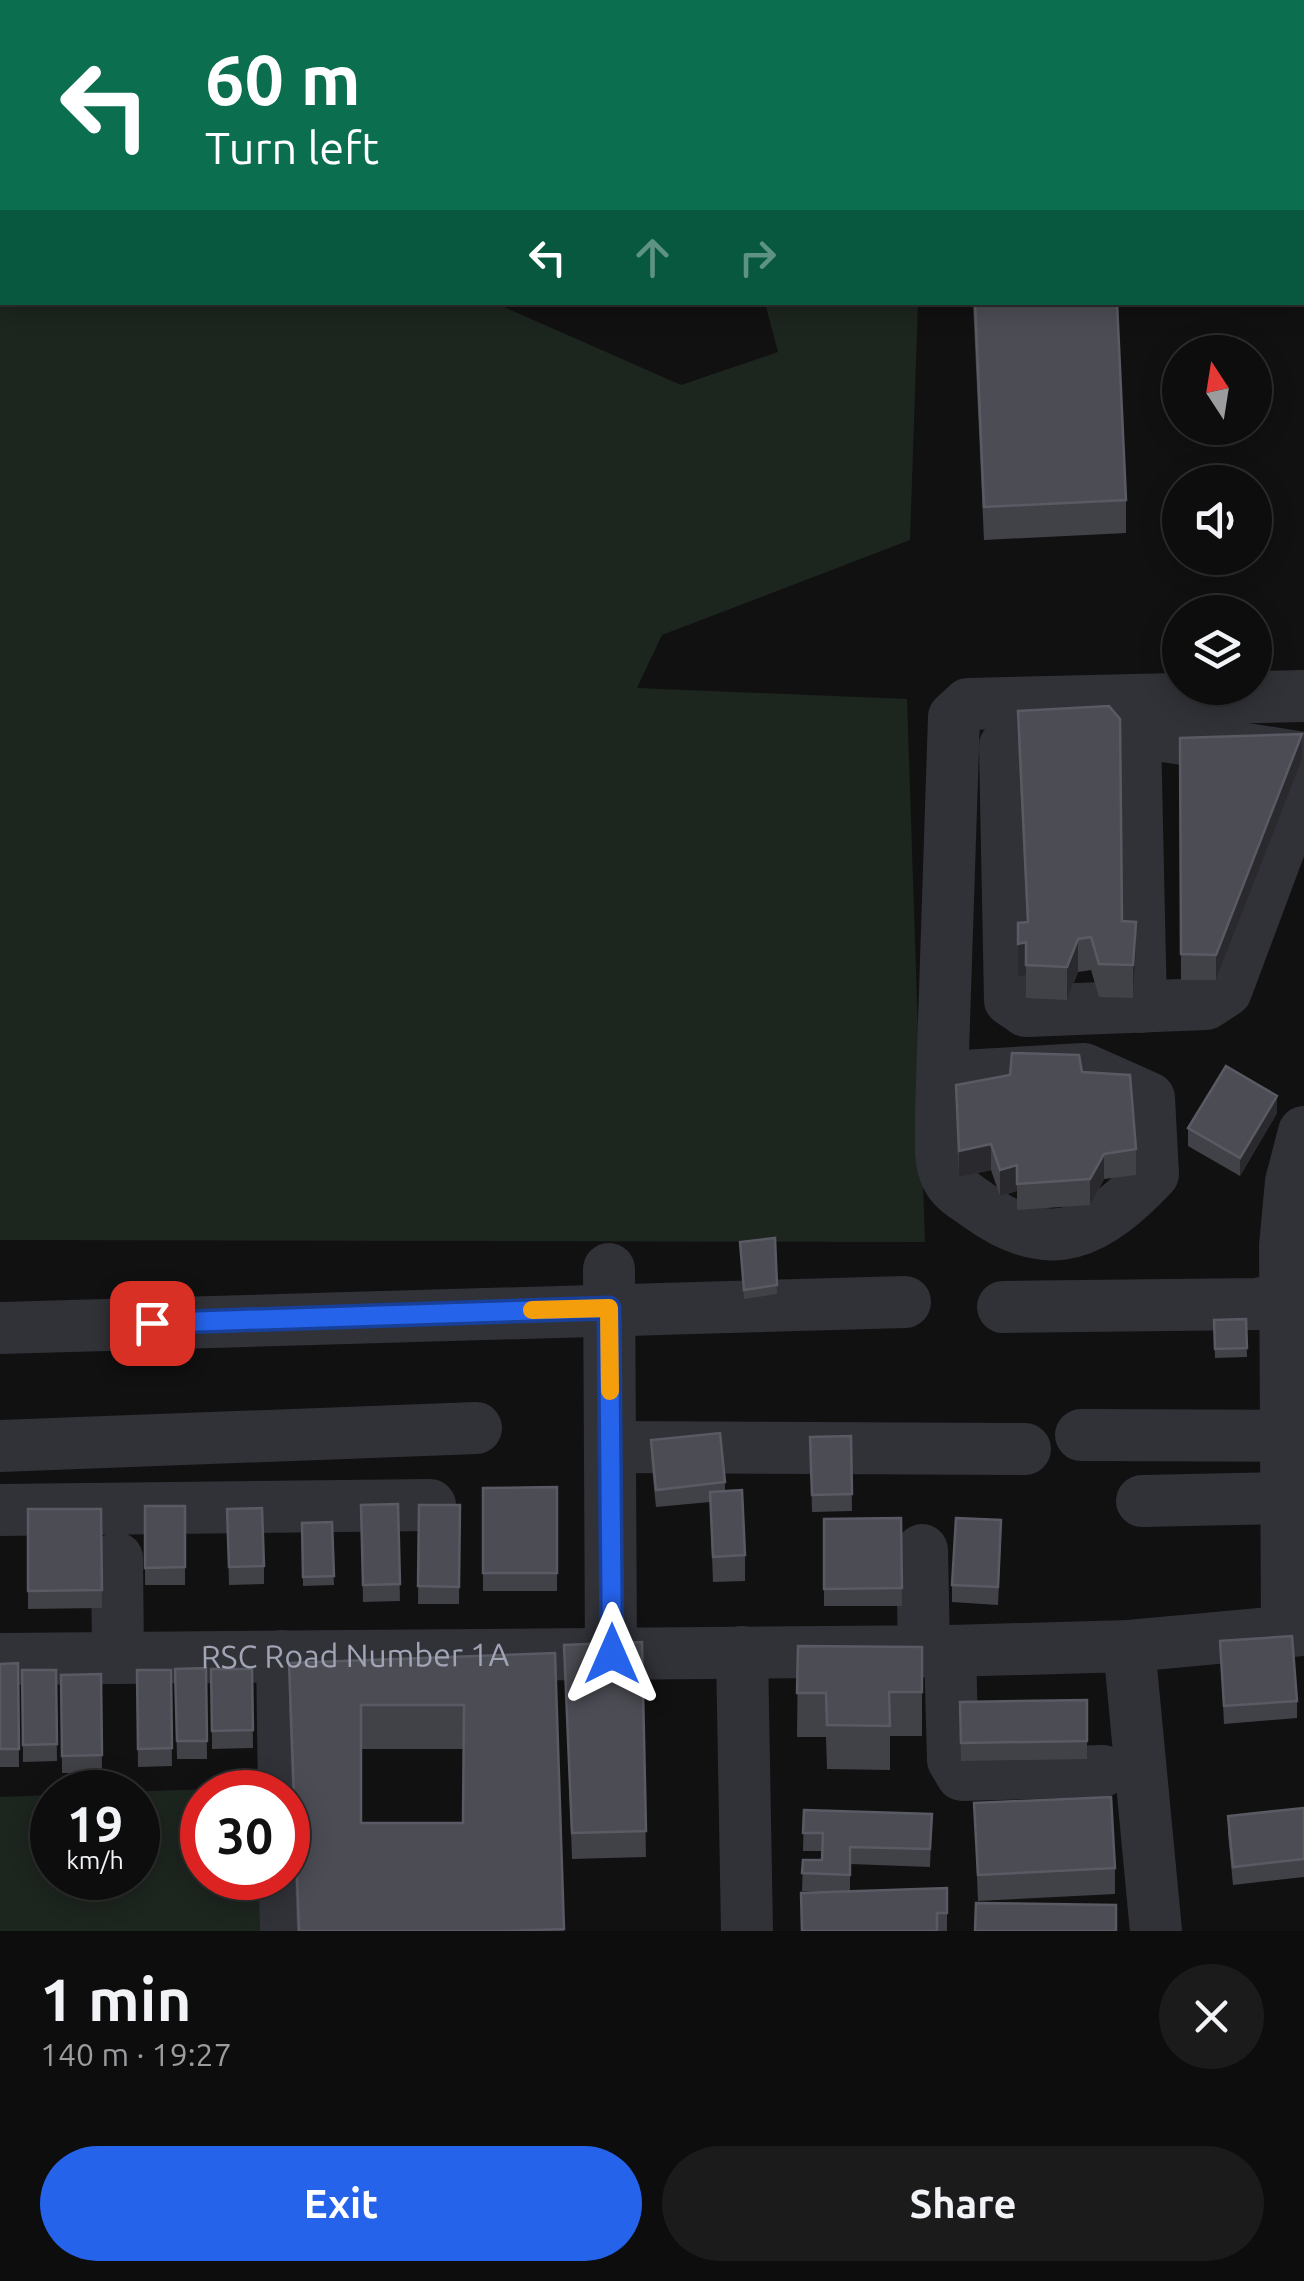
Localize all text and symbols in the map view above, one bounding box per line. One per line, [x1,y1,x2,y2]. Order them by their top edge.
icon: left [40,40,170,170]
text: 60 m [205,40,361,118]
text: Turn left [205,122,379,173]
icon: left [520,230,575,285]
icon: ahead [625,230,680,285]
icon: right [730,230,785,285]
north arrow [1162,335,1272,445]
map controls [1162,335,1272,705]
button: sound [1162,465,1272,575]
button: layers [1162,595,1272,705]
pin [110,1281,195,1366]
icon: arrive [125,1296,180,1351]
position arrow [560,1602,664,1706]
street label: RSC Road Number 1A [201,1636,509,1674]
speed limit sign: 30 [180,1770,310,1900]
text: 19 [67,1795,123,1851]
text: km/h [66,1846,124,1874]
button: close [1159,1964,1264,2069]
text: 1 min [40,1965,192,2032]
text: 140 m · 19:27 [40,2036,232,2072]
button: Exit [40,2146,642,2261]
button: Share [662,2146,1264,2261]

